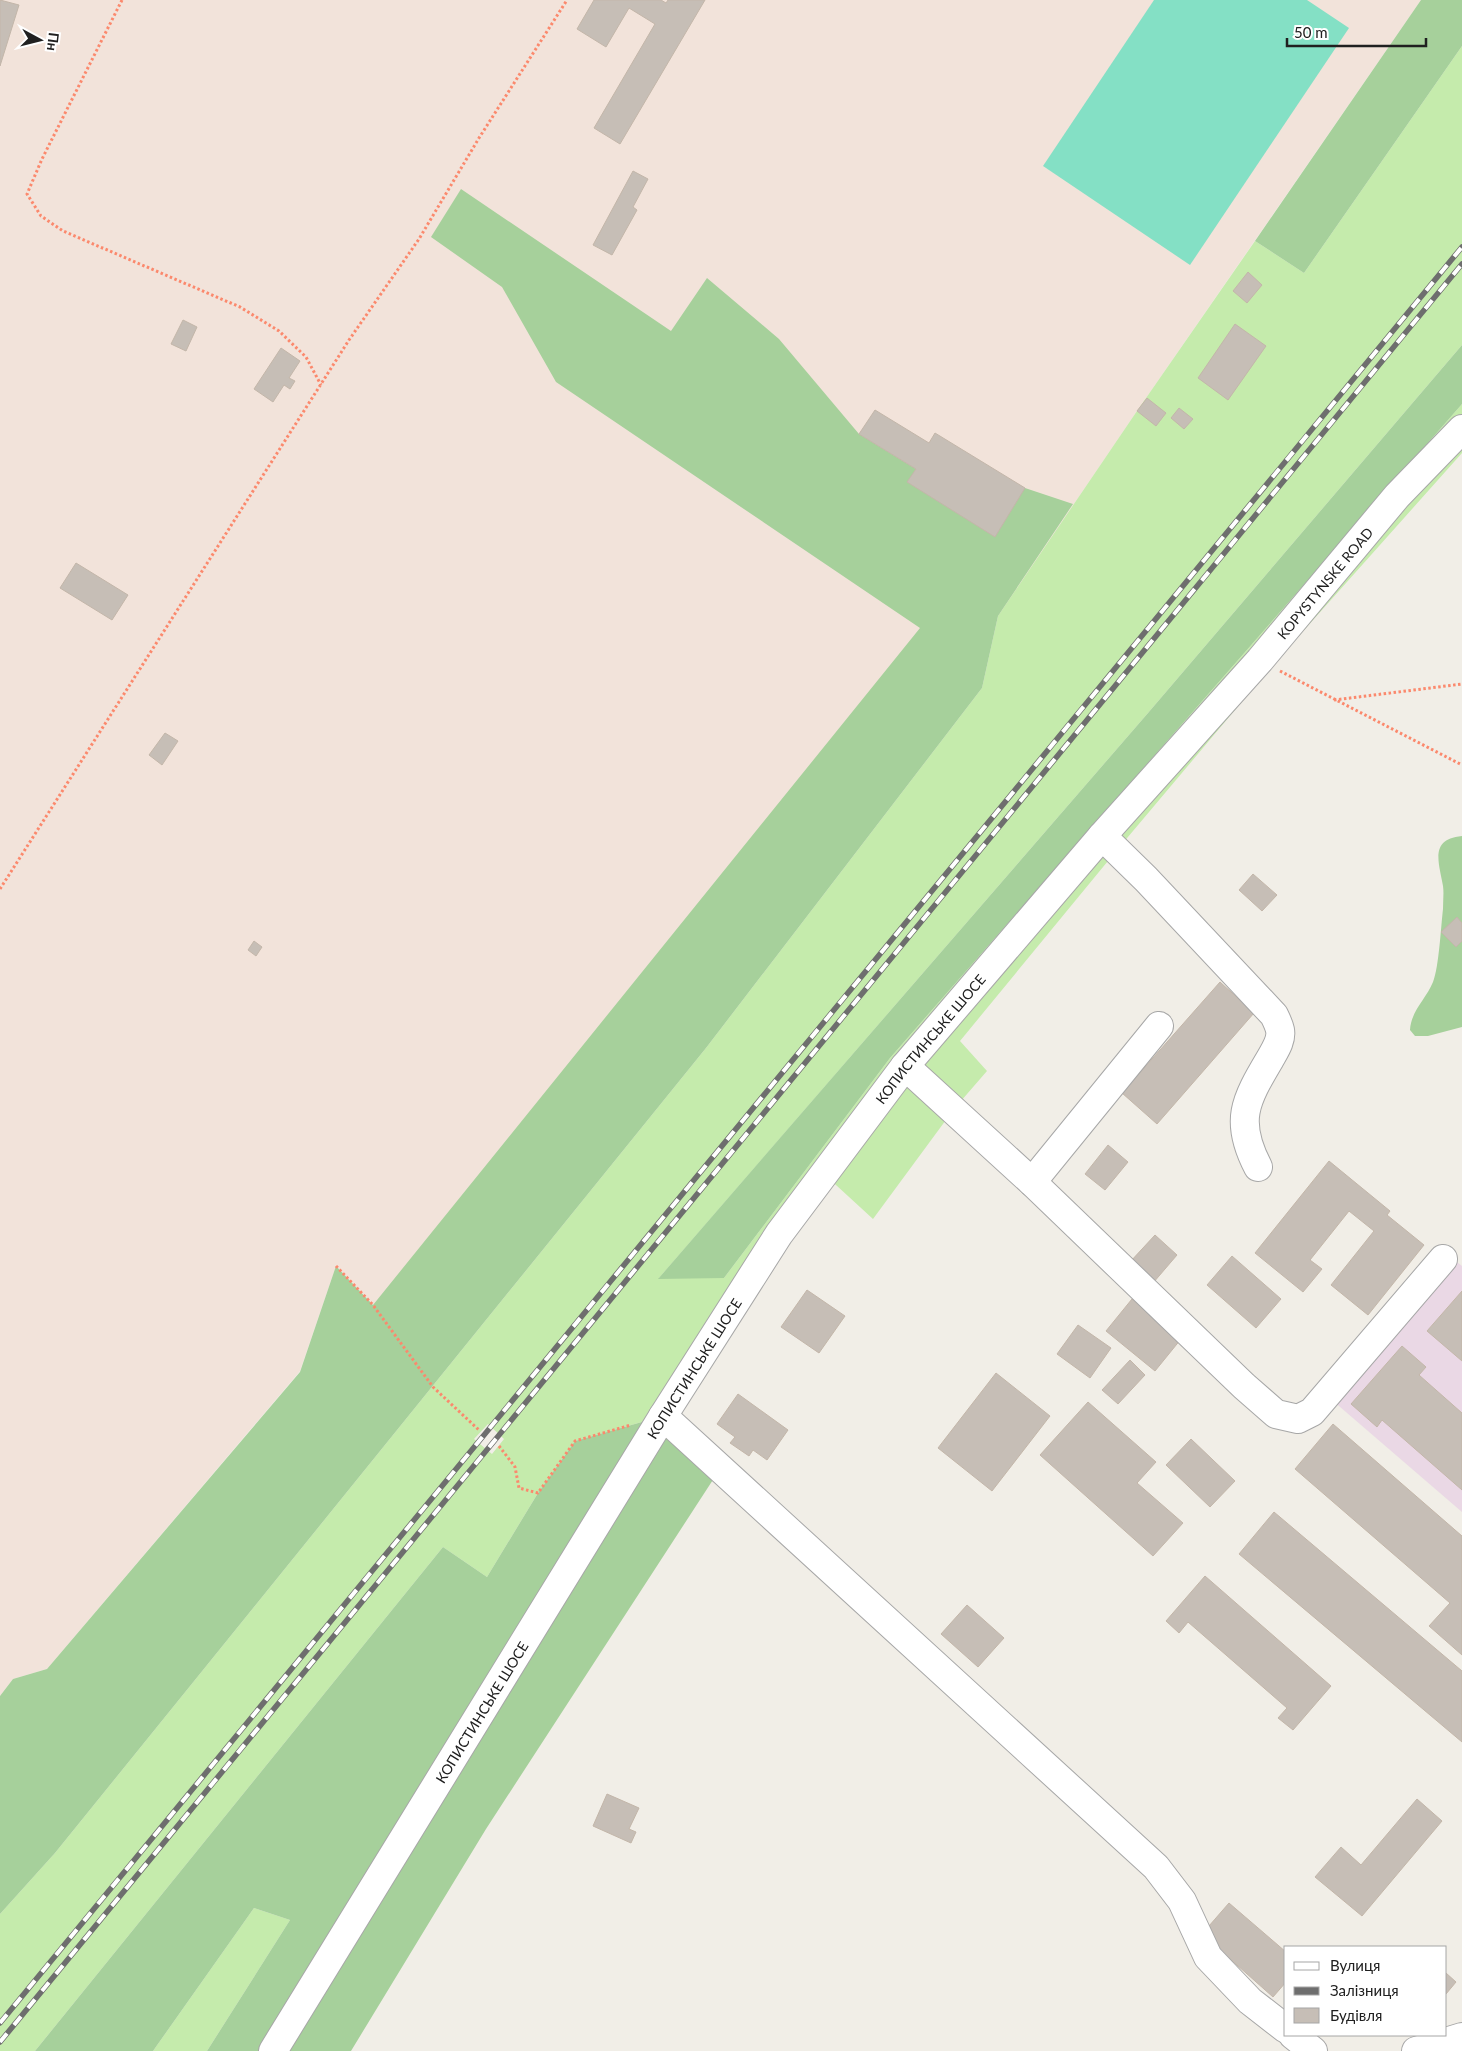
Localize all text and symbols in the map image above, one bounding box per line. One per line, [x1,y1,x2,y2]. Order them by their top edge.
north arrow [15,15,65,65]
scale bar [1287,15,1426,47]
text: 50 m [1294,23,1328,41]
text: Пн [44,32,63,52]
street label: KOPYSTYNSKE ROAD [1273,524,1376,642]
street label: КОПИСТИНСЬКЕ ШОСЕ [872,971,988,1107]
street label: КОПИСТИНСЬКЕ ШОСЕ [643,1295,744,1441]
street label: КОПИСТИНСЬКЕ ШОСЕ [431,1638,531,1786]
legend [1284,1946,1447,2036]
text: Вулиця [1330,1956,1380,1974]
text: Залізниця [1330,1981,1399,1999]
text: Будівля [1330,2006,1382,2024]

